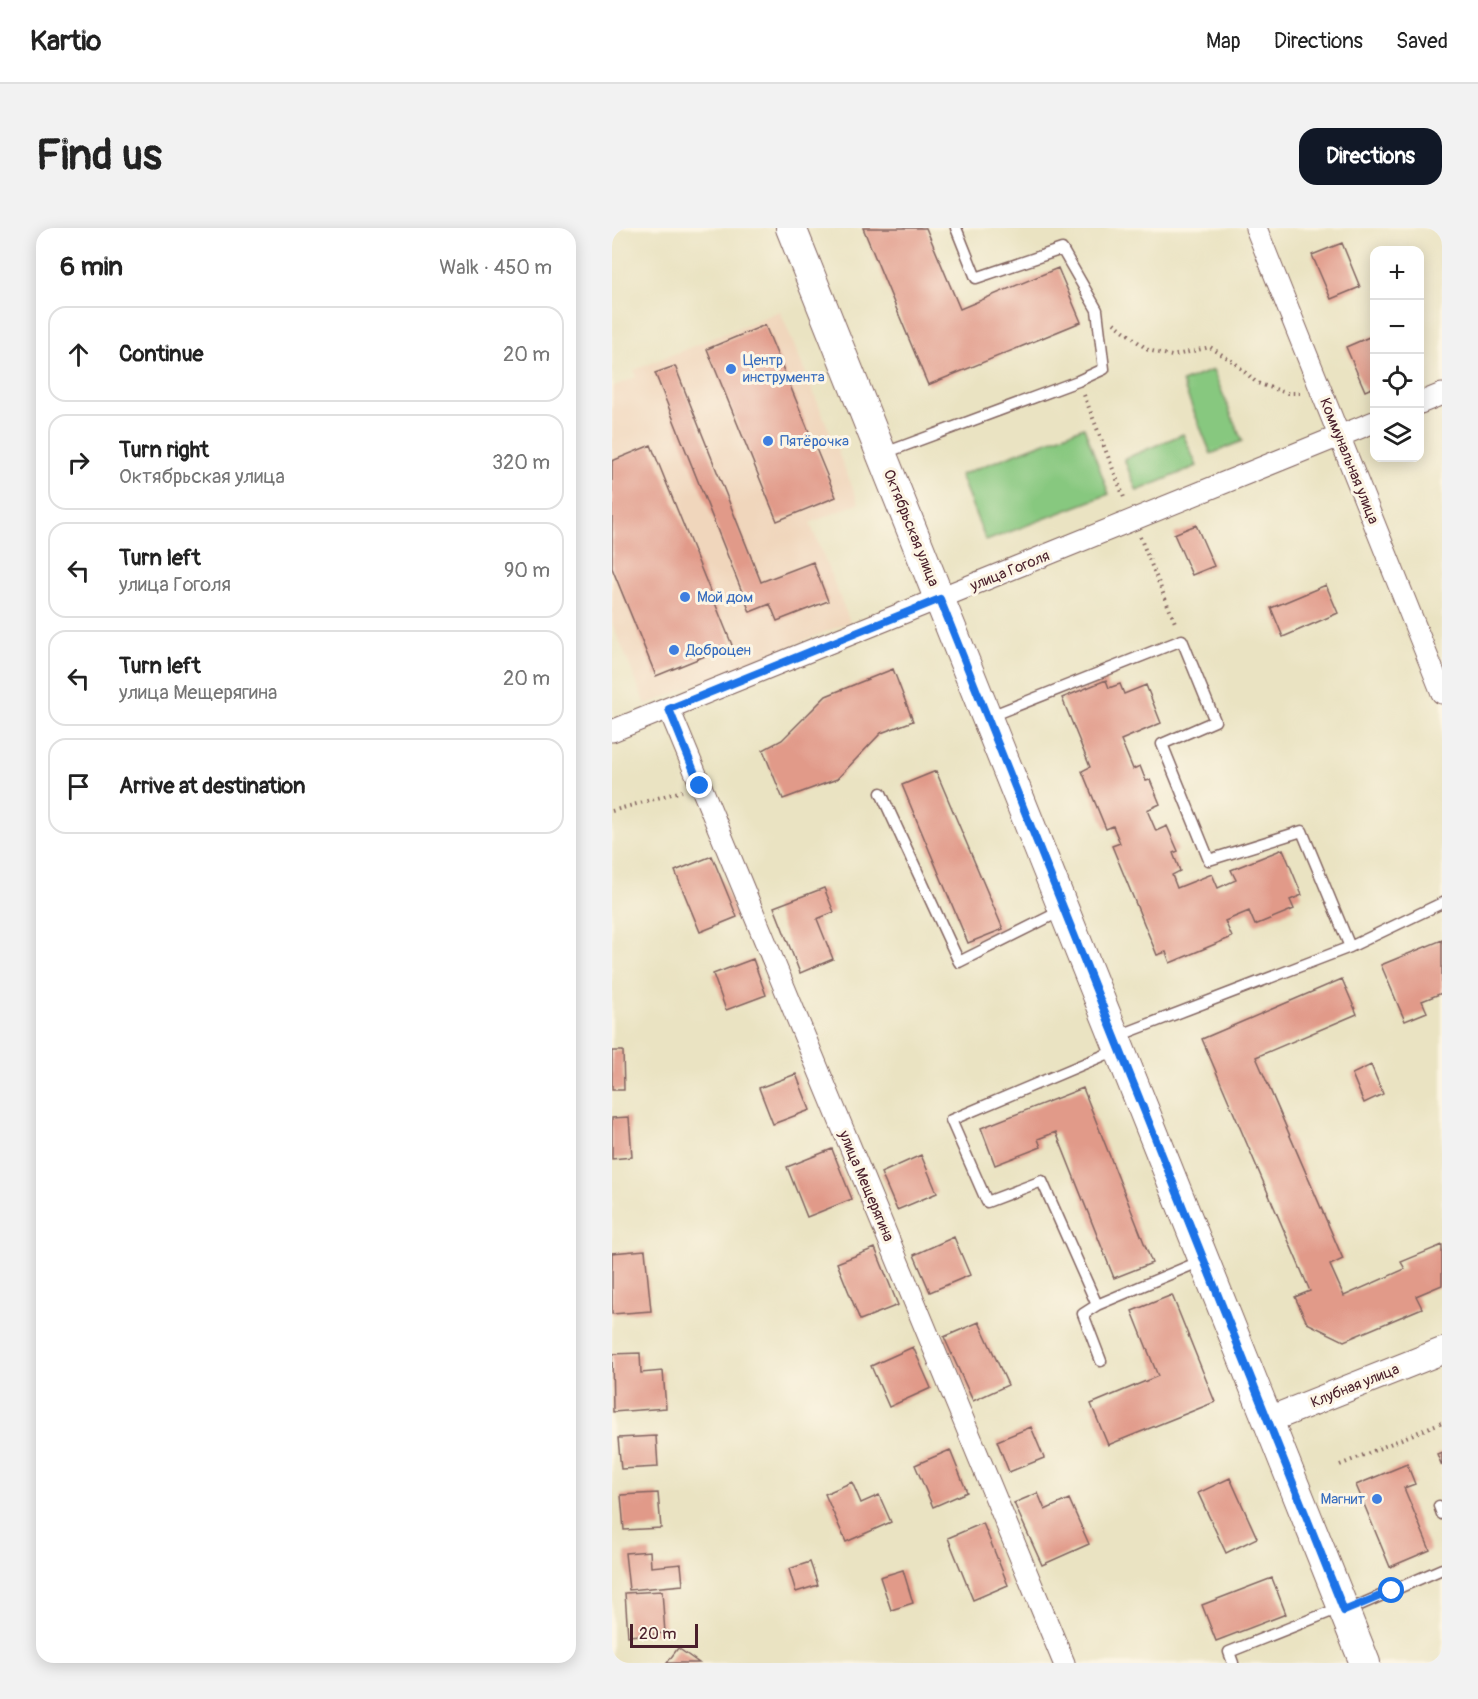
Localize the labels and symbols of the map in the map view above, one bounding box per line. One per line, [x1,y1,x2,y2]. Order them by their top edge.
place label: Центр инструмента [743,351,825,387]
marker: Центр инструмента [724,362,738,376]
street label: Коммунальная улица [1315,395,1383,527]
place label: Пятёрочка [780,432,849,451]
marker: Пятёрочка [761,434,775,448]
street label: Октябрьская улица [879,467,943,589]
street label: улица Гоголя [967,546,1052,596]
place label: Мой дом [697,588,753,607]
marker: Мой дом [678,590,692,604]
place label: Доброцен [685,641,751,660]
marker: Доброцен [667,643,681,657]
route end [686,772,712,798]
street label: улица Мещерягина [834,1127,898,1244]
street label: Клубная улица [1308,1360,1402,1412]
place label: Магнит [1320,1490,1365,1509]
marker: Магнит [1370,1492,1384,1506]
route start [1378,1577,1404,1603]
scale bar [630,1621,698,1648]

